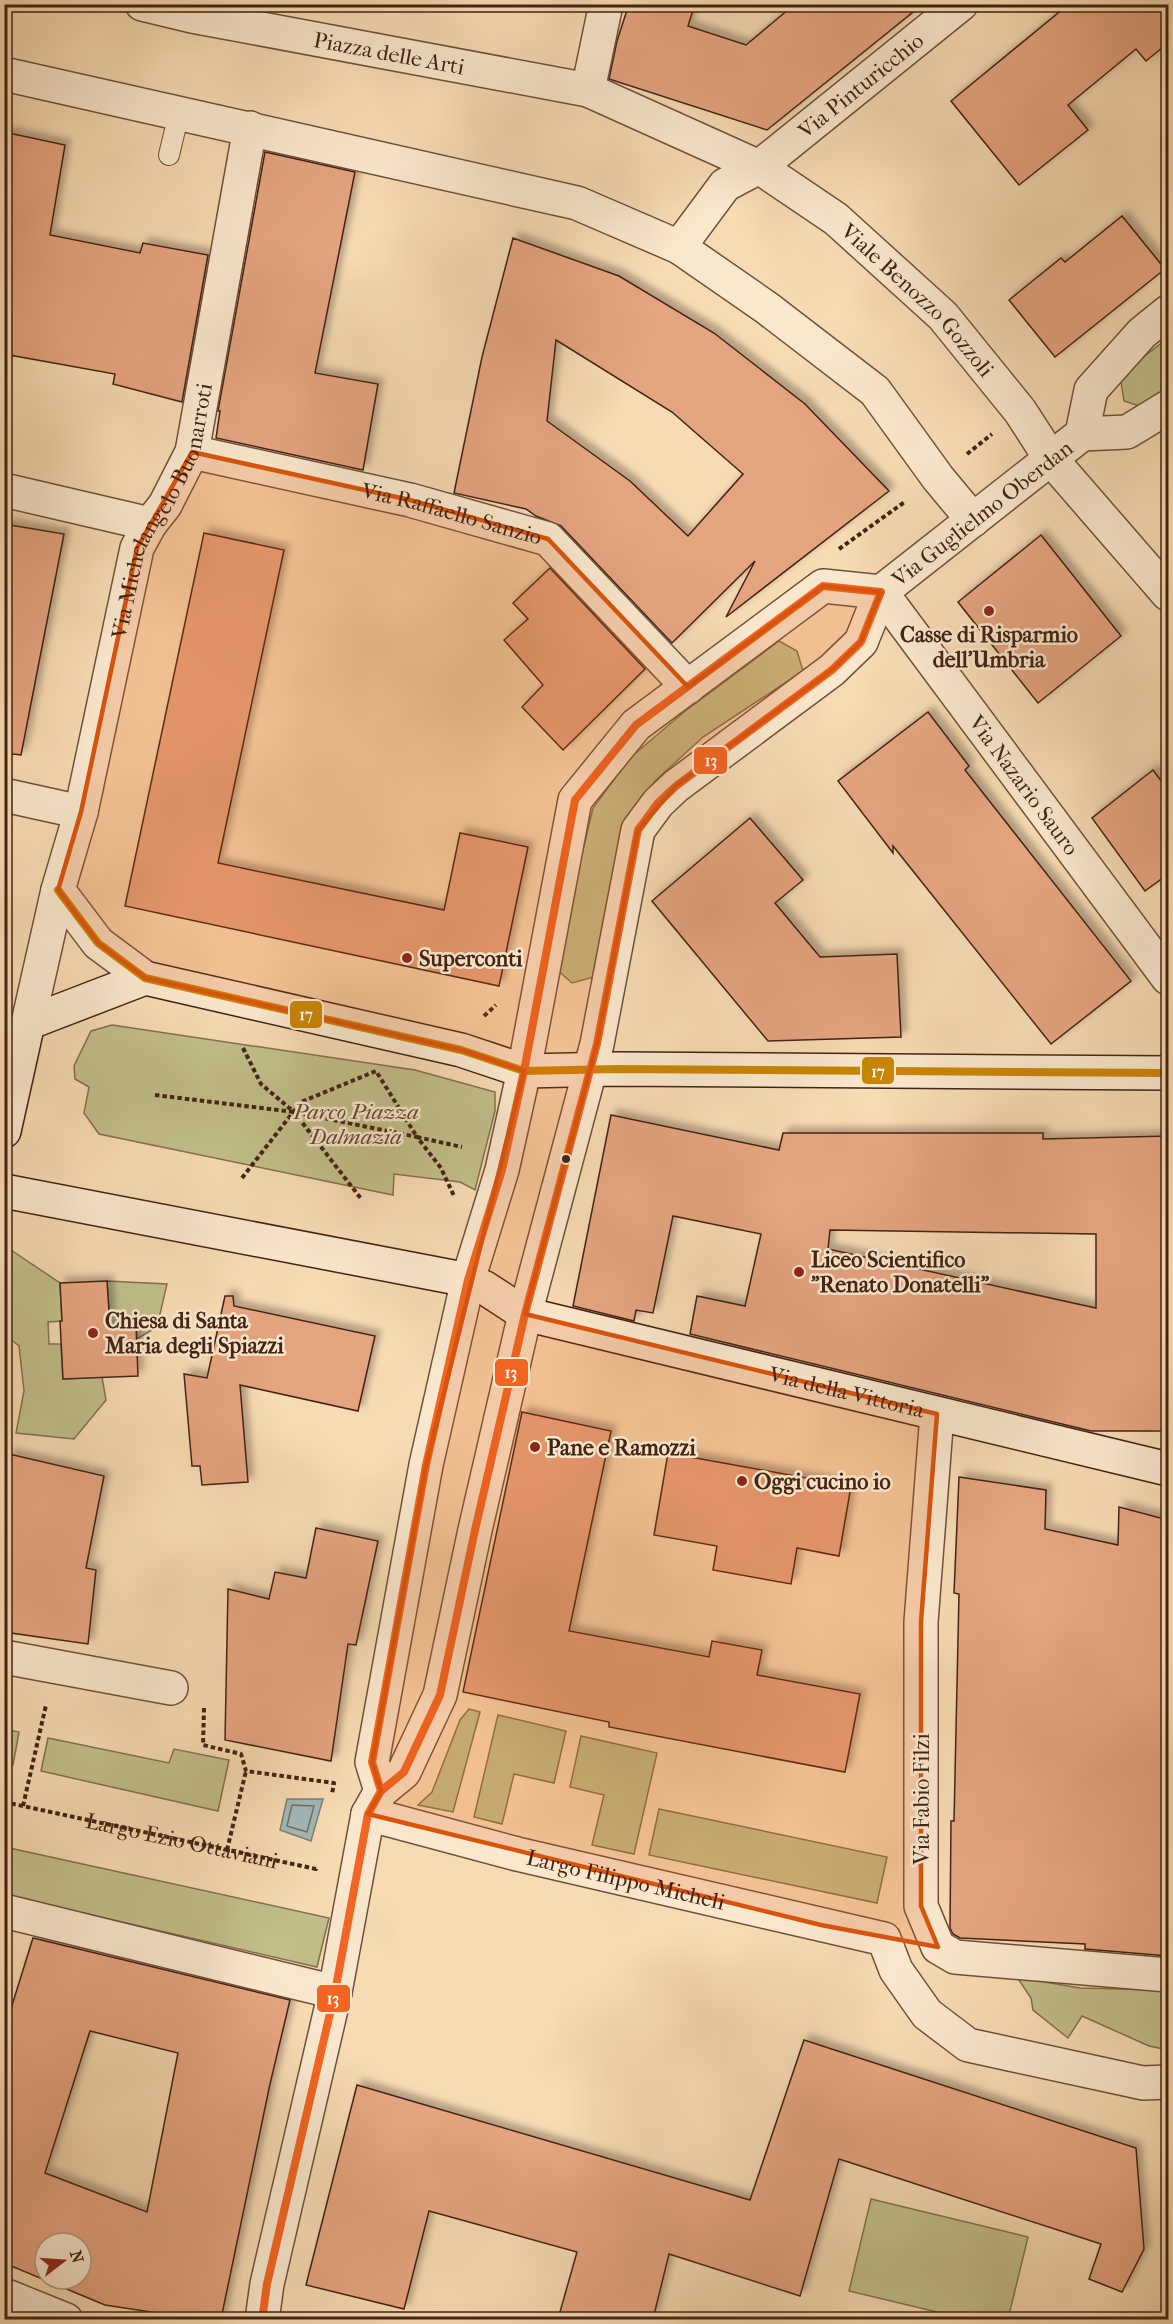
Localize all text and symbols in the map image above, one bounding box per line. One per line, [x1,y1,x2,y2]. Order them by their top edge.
street label: Piazza delle Arti [311,27,467,81]
street label: Via Pinturicchio [792,28,929,145]
street label: Viale Benozzo Gozzoli [835,217,999,383]
street label: Via Michelangelo Buonarroti [106,381,218,642]
street label: Via Guglielmo Oberdan [886,435,1079,593]
street label: Via Raffaello Sanzio [358,478,545,551]
marker: Casse di Risparmio dell'Umbria [982,604,996,618]
place label: Casse di Risparmio dell'Umbria [900,622,1078,673]
street label: Via Nazario Sauro [962,710,1084,861]
line badge: 13 [693,746,728,775]
text: 13 [705,751,717,771]
place label: Superconti [419,946,523,972]
marker: Superconti [400,951,414,965]
line badge: 17 [289,1000,323,1029]
text: 17 [299,1005,313,1024]
line badge: 17 [861,1056,895,1085]
text: 17 [871,1062,885,1081]
park label: Parco Piazza Dalmazia [292,1099,419,1150]
unlabelled marker [560,1153,572,1165]
place label: Liceo Scientifico "Renato Donatelli" [811,1247,990,1298]
marker: Liceo Scientifico "Renato Donatelli" [792,1265,806,1279]
place label: Chiesa di Santa Maria degli Spiazzi [104,1308,284,1359]
marker: Chiesa di Santa Maria degli Spiazzi [86,1326,100,1340]
line badge: 13 [494,1358,529,1387]
street label: Via della Vittoria [765,1361,928,1424]
text: 13 [505,1363,517,1383]
place label: Pane e Ramozzi [547,1435,696,1461]
marker: Pane e Ramozzi [528,1440,542,1454]
place label: Oggi cucino io [754,1469,891,1495]
marker: Oggi cucino io [735,1474,749,1488]
street label: Via Fabio Filzi [909,1733,935,1866]
street label: Largo Ezio Ottaviani [83,1808,281,1875]
street label: Largo Filippo Micheli [524,1845,728,1916]
line badge: 13 [316,1984,351,2013]
text: 13 [327,1989,339,2009]
north arrow [33,2231,93,2291]
text: N [66,2248,88,2266]

